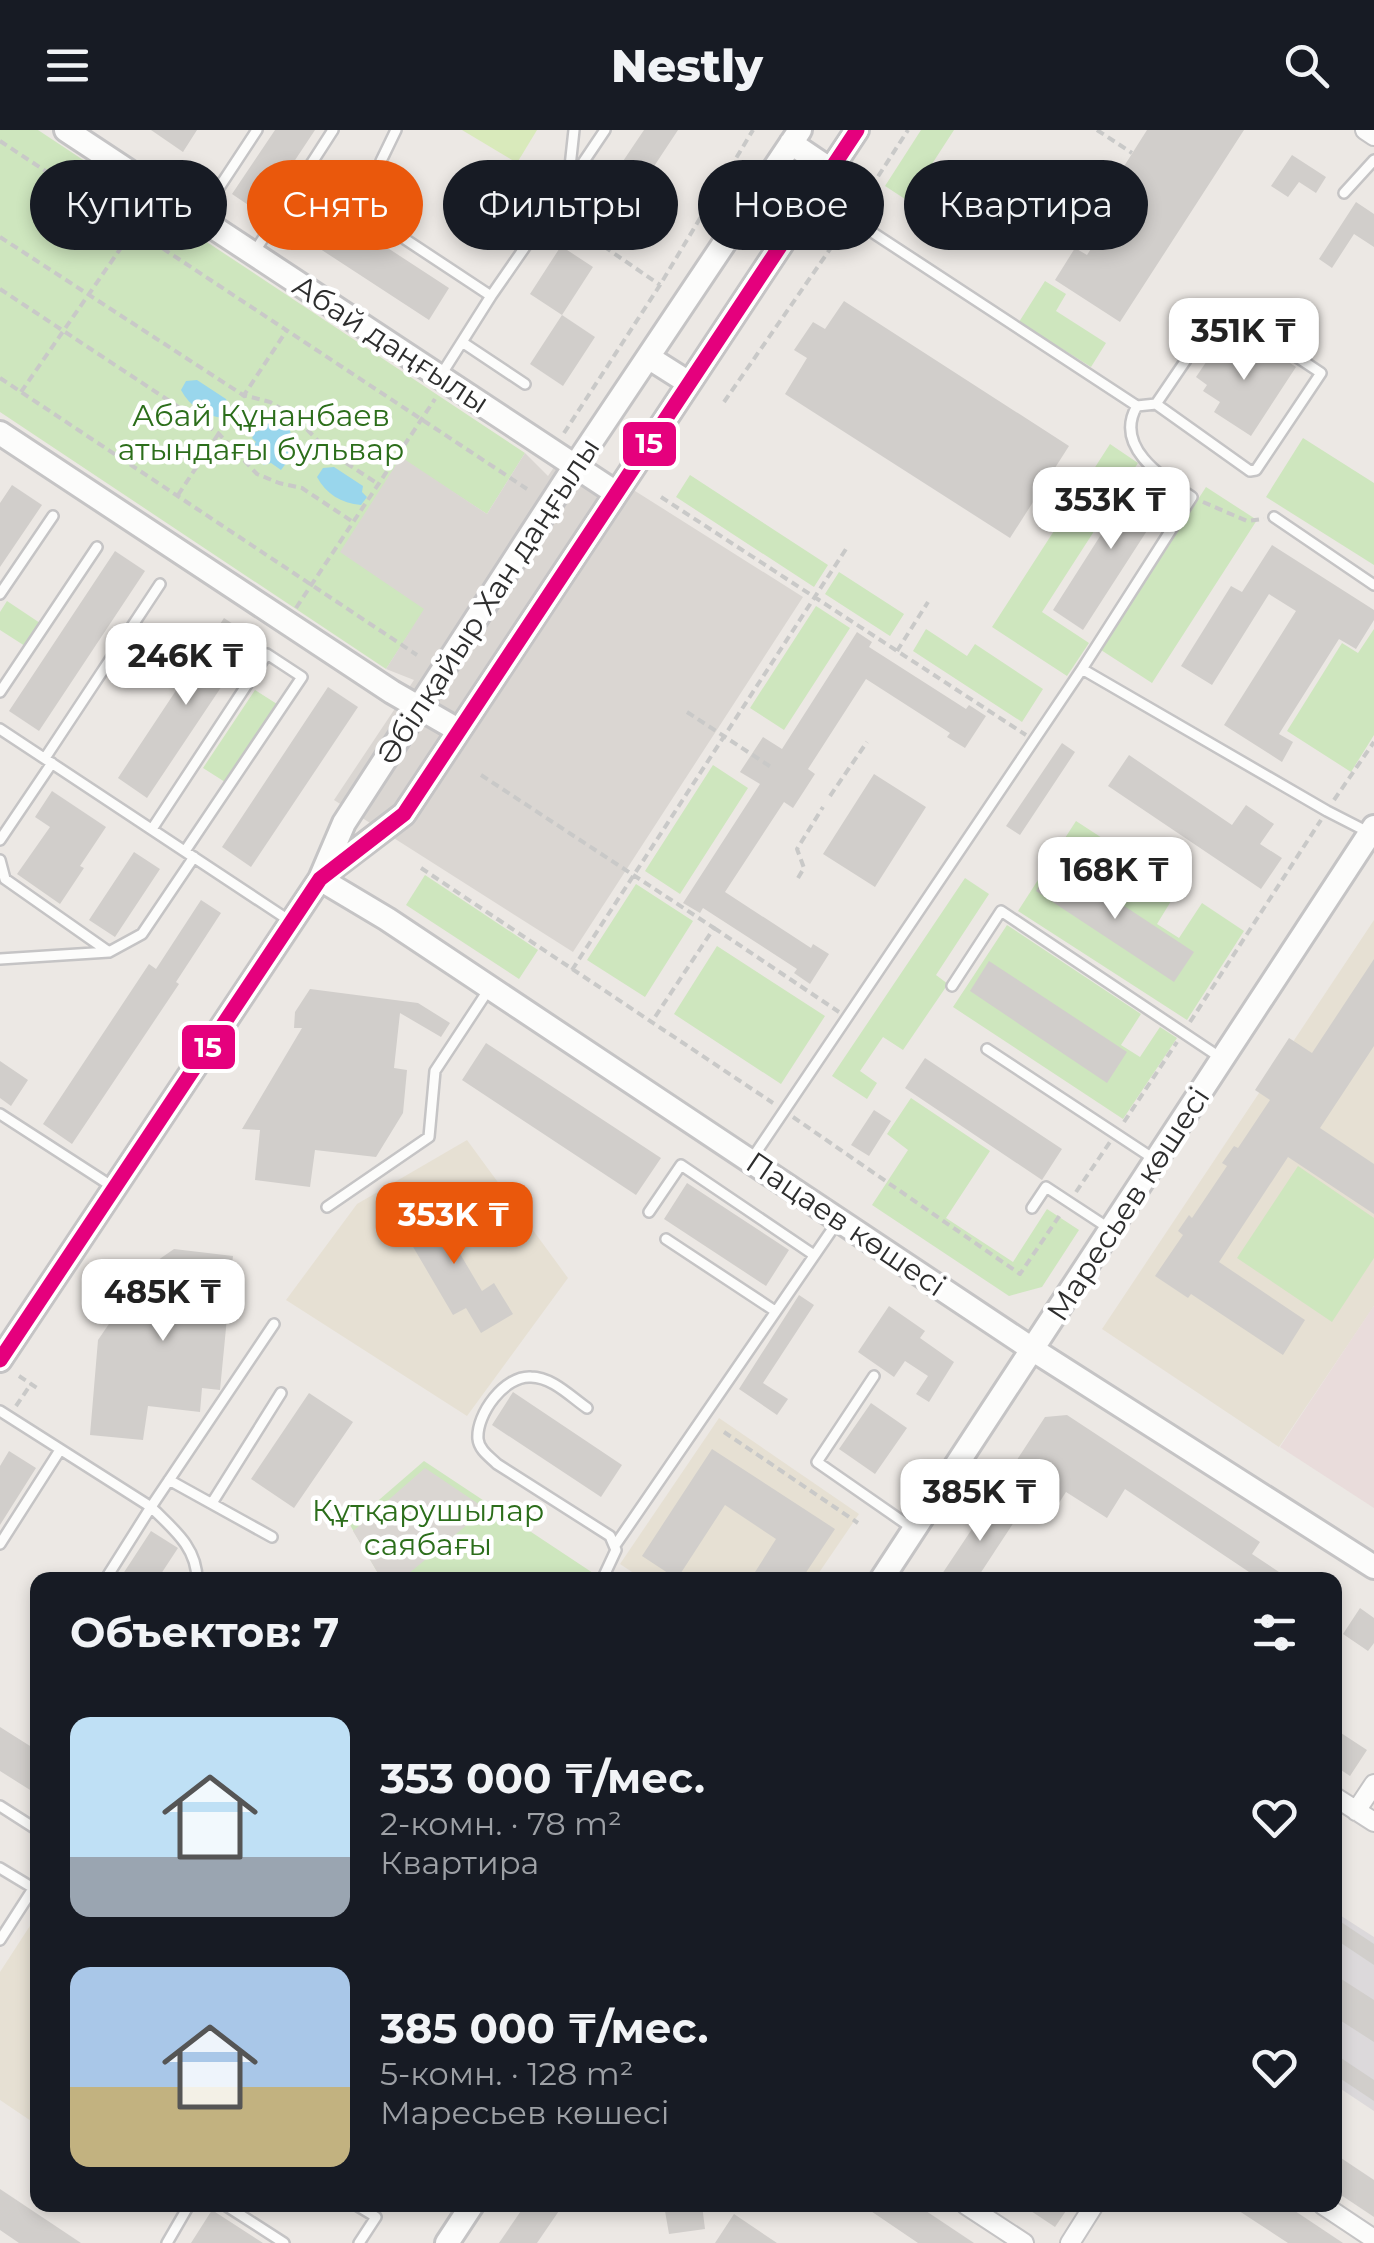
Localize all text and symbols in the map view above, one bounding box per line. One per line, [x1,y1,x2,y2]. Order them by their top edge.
icon: menu [40,38,95,93]
text: Nestly [611,38,763,93]
icon: search [1279,38,1334,93]
chip: Купить [30,160,227,250]
chip: Снять [247,160,423,250]
chip: Фильтры [443,160,678,250]
chip: Новое [698,160,884,250]
chip: Квартира [904,160,1148,250]
street label: Абай даңғылы [286,267,496,421]
pin: 351K ₸ [1163,298,1325,383]
text: 351K ₸ [1191,311,1297,350]
park label: Абай Құнанбаев атындағы бульвар [118,397,404,468]
line badge: 15 [621,420,678,468]
text: 15 [635,426,663,460]
street label: Әбілқайыр Хан даңғылы [368,431,608,771]
pin: 353K ₸ [1030,467,1192,552]
text: 353K ₸ [1055,480,1167,519]
pin: 246K ₸ [105,623,267,708]
text: 246K ₸ [127,636,245,675]
pin: 168K ₸ [1034,837,1196,922]
text: 168K ₸ [1060,850,1170,889]
line badge: 15 [180,1023,237,1071]
text: 15 [194,1030,222,1064]
street label: Маресьев көшесі [1039,1080,1217,1328]
street label: Пацаев көшесі [739,1144,953,1304]
pin: 353K ₸ [373,1182,535,1267]
text: 353K ₸ [398,1195,510,1234]
pin: 485K ₸ [82,1259,244,1344]
text: 485K ₸ [104,1272,222,1311]
pin: 385K ₸ [899,1459,1061,1544]
text: 385K ₸ [922,1472,1038,1511]
park label: Құтқарушылар саябағы [312,1492,544,1563]
icon: filters [1247,1605,1302,1660]
text: Объектов: 7 [70,1606,339,1658]
text: 353 000 ₸/мес. [380,1752,705,1804]
icon: home [150,1757,270,1877]
icon: heart [1247,1790,1302,1845]
text: 2-комн. · 78 m² [380,1804,622,1843]
text: Квартира [380,1843,539,1882]
text: 385 000 ₸/мес. [380,2002,708,2054]
icon: home [150,2007,270,2127]
icon: heart [1247,2040,1302,2095]
text: 5-комн. · 128 m² [380,2054,633,2093]
text: Маресьев көшесі [380,2093,669,2132]

